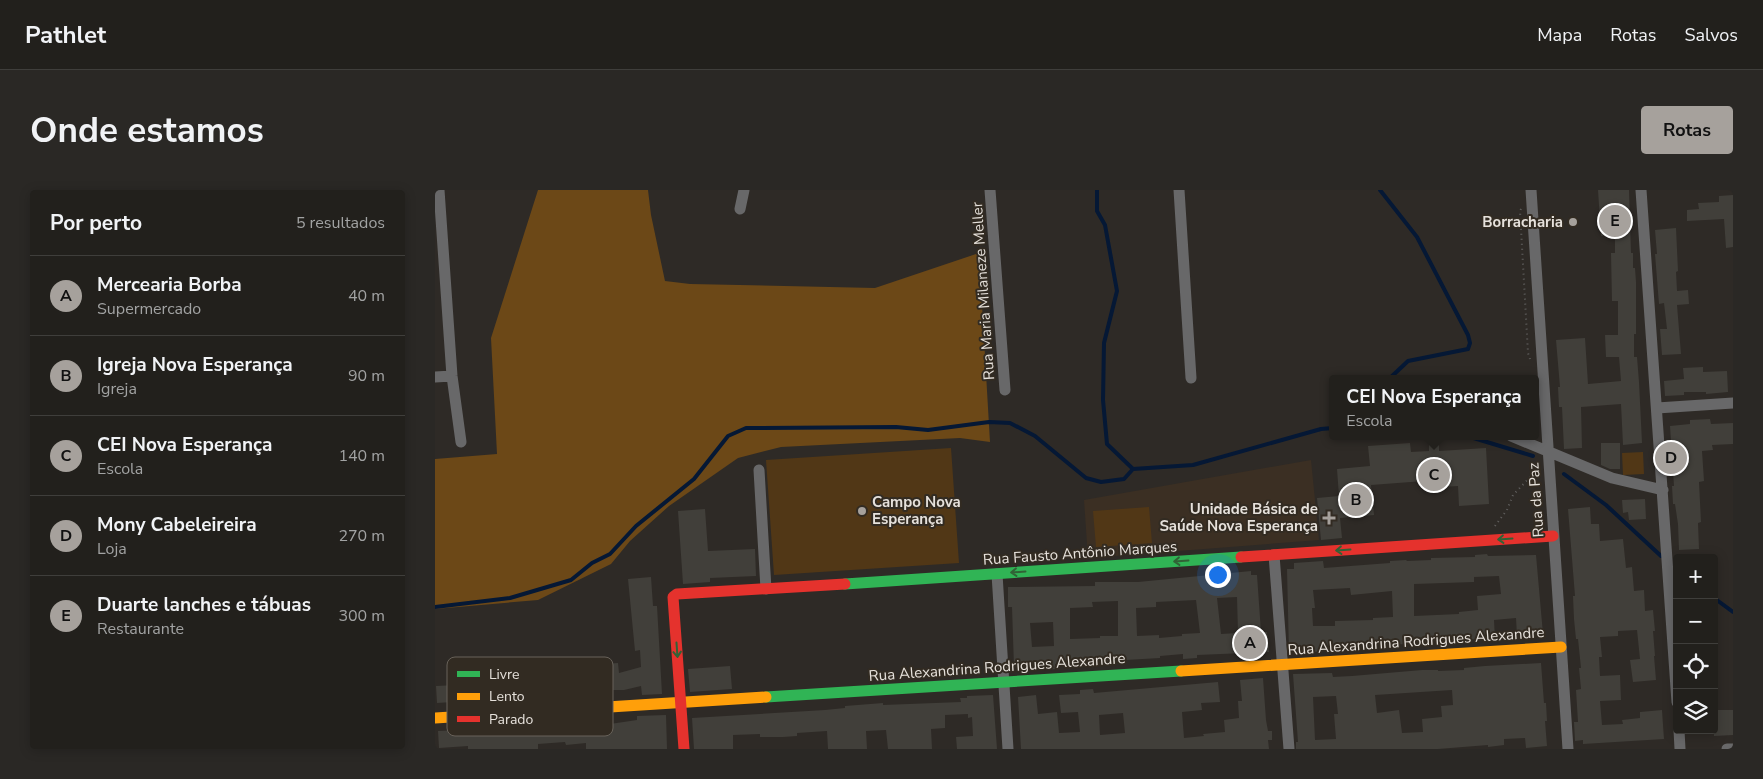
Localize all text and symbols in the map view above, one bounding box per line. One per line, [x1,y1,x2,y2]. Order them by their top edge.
text: Pathlet [25,19,106,51]
text: Mapa [1537,23,1582,47]
text: Rotas [1610,23,1656,47]
text: Salvos [1684,23,1738,47]
button: Rotas [1641,106,1733,154]
text: Onde estamos [30,107,264,154]
street label: Rua Maria Milaneze Meller [967,201,999,381]
pin: E [1599,202,1631,240]
text: Por perto [50,209,142,237]
text: 5 resultados [296,212,385,234]
place label: Borracharia [1482,212,1563,232]
marker: Borracharia [1567,216,1579,228]
text: Mercearia Borba [97,272,242,298]
text: A [60,285,72,307]
text: 40 m [348,285,385,307]
text: Supermercado [97,298,201,320]
text: Igreja Nova Esperança [97,352,293,378]
text: B [60,365,72,387]
text: 90 m [348,365,385,387]
popup [1329,375,1539,440]
text: Igreja [97,378,137,400]
text: CEI Nova Esperança [1346,384,1522,410]
text: Escola [1346,410,1393,432]
text: CEI Nova Esperança [97,432,272,458]
pin: D [1655,439,1687,477]
text: C [61,445,71,467]
text: 140 m [338,445,385,467]
pin: C [1418,456,1450,494]
text: Escola [97,458,143,480]
street label: Rua da Paz [1523,462,1549,538]
pin: B [1340,481,1372,519]
place label: Campo Nova Esperança [872,492,961,529]
place label: Unidade Básica de Saúde Nova Esperança [1159,499,1318,536]
marker: Campo Nova Esperança [856,505,868,517]
marker: Unidade Básica de Saúde Nova Esperança [1322,511,1336,525]
text: Mony Cabeleireira [97,512,257,538]
text: D [60,525,72,547]
text: 270 m [338,525,385,547]
one-way arrow [1497,535,1513,544]
street label: Rua Fausto Antônio Marques [982,536,1178,570]
text: Loja [97,538,127,560]
one-way arrow [1335,546,1351,555]
map controls [1673,554,1718,734]
button: + [1673,554,1718,599]
one-way arrow [1173,557,1189,566]
your location [1205,562,1231,588]
one-way arrow [1011,568,1027,577]
text: Duarte lanches e tábuas [97,592,311,618]
button: − [1673,599,1718,644]
text: E [61,605,71,627]
text: 300 m [338,605,385,627]
text: Restaurante [97,618,184,640]
street label: Rua Alexandrina Rodrigues Alexandre [1287,622,1545,660]
pin: A [1234,624,1266,662]
one-way arrow [672,641,682,657]
button: locate [1673,644,1718,689]
street label: Rua Alexandrina Rodrigues Alexandre [868,648,1126,686]
legend [447,657,613,736]
text: Livre [489,665,519,684]
text: Lento [489,687,525,706]
button: layers [1673,689,1718,734]
text: Parado [489,710,533,729]

